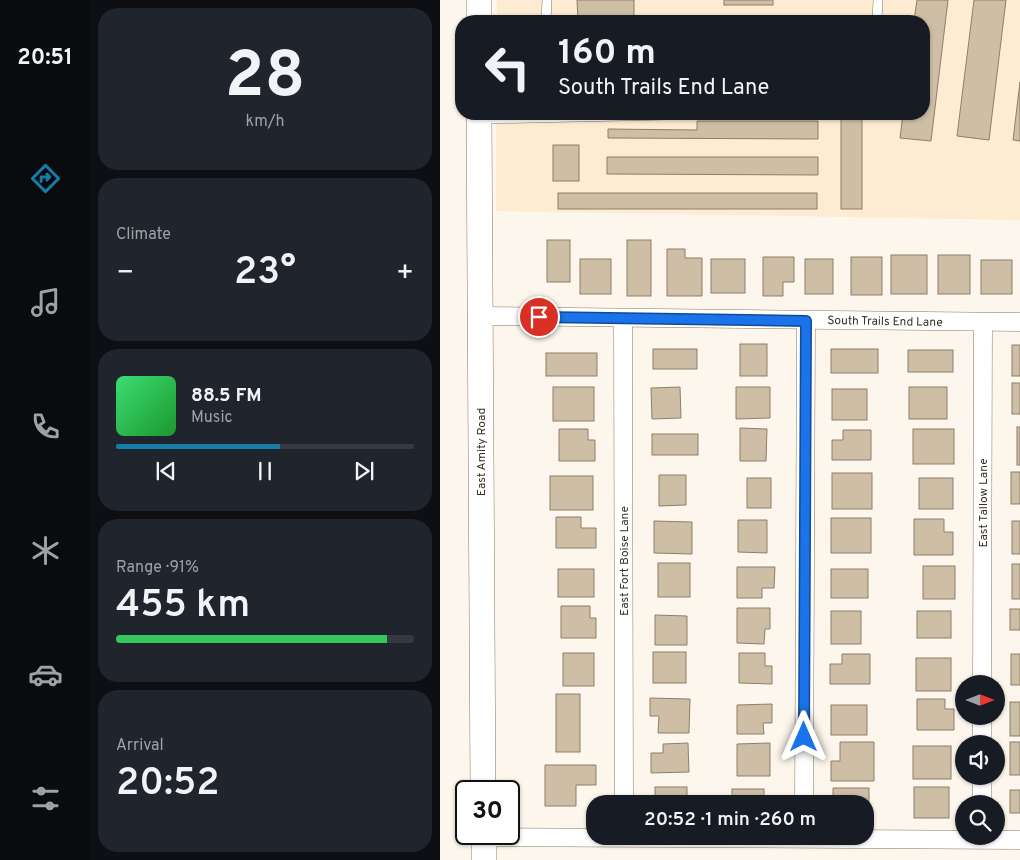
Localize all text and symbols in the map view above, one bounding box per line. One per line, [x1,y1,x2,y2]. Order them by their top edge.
text: 160 m [558,32,656,76]
icon: left [475,35,540,100]
text: 28 [225,38,305,120]
text: 20:51 [17,45,73,72]
text: South Trails End Lane [558,75,769,102]
text: km/h [246,112,284,132]
icon: directions [28,161,63,196]
text: Climate [116,225,171,245]
text: 23° [234,249,296,298]
text: − [116,256,134,292]
text: + [396,256,414,292]
icon: music [28,285,63,320]
pin [518,296,560,338]
icon: arrive [525,303,553,331]
street label: South Trails End Lane [827,313,943,331]
text: 88.5 FM [191,384,262,408]
text: Music [191,408,232,428]
street label: East Amity Road [474,408,490,496]
icon: phone [28,409,63,444]
icon: previous [152,457,180,485]
icon: pause [251,457,279,485]
icon: next [350,457,378,485]
street label: East Tallow Lane [976,458,992,548]
street label: East Fort Boise Lane [617,506,633,616]
icon: climate [28,533,63,568]
text: Range · 91% [116,558,199,578]
text: 455 km [116,582,250,631]
icon: car [28,657,63,692]
north arrow [955,675,1005,725]
map controls [955,675,1005,845]
position arrow [777,710,829,762]
button: sound [955,735,1005,785]
text: Arrival [116,736,164,756]
text: 20:52 [116,760,220,809]
speed limit sign: 30 [455,780,520,845]
icon: filters [28,781,63,816]
button: search [955,795,1005,845]
text: 20:52 · 1 min · 260 m [644,808,816,832]

